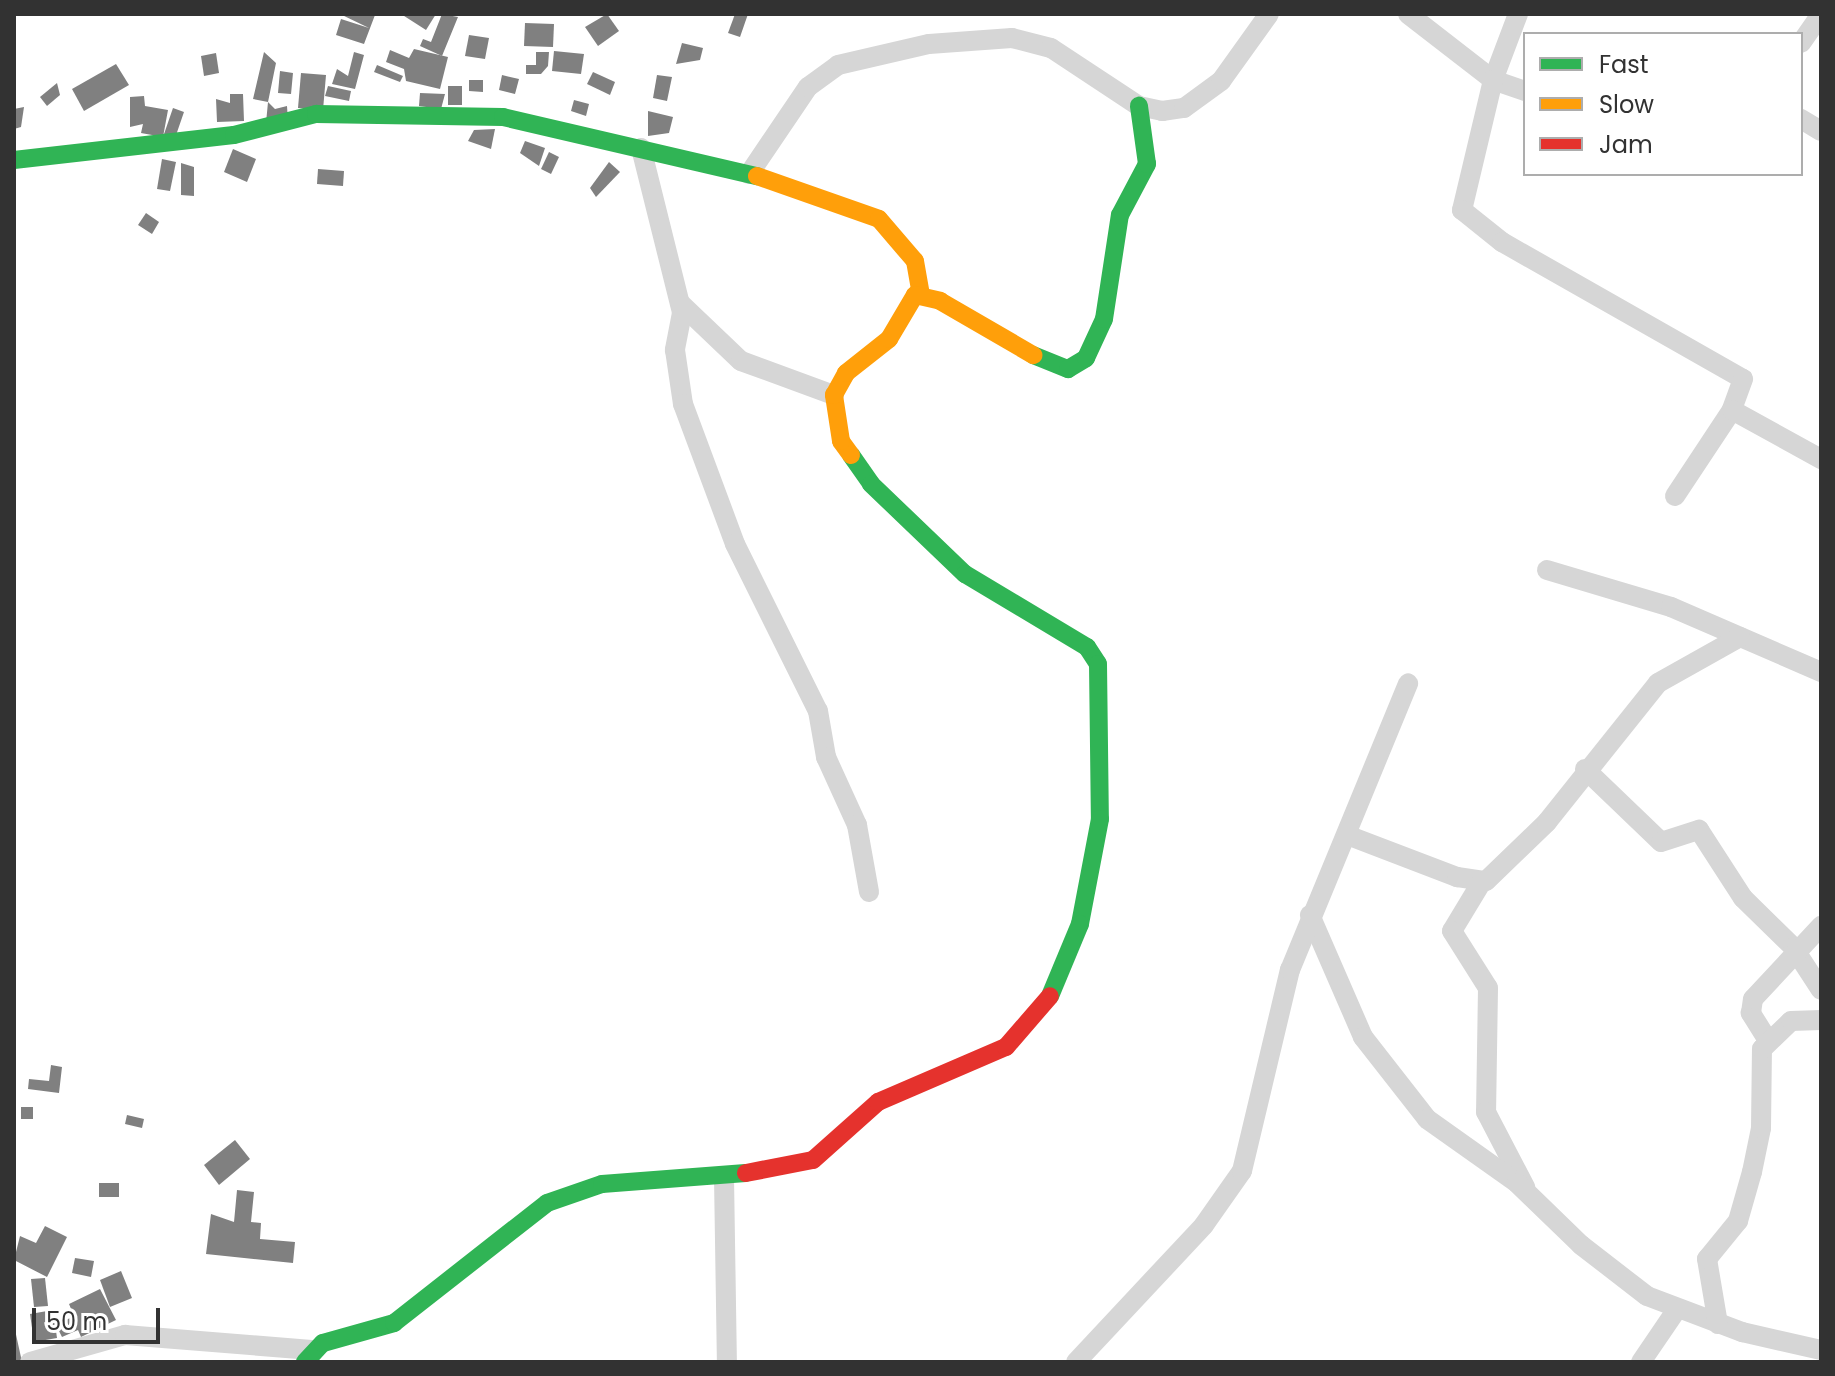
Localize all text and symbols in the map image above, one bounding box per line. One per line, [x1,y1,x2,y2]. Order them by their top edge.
legend [1523,32,1803,176]
text: Fast [1599,48,1649,81]
text: Slow [1599,88,1654,121]
text: Jam [1599,128,1653,161]
scale bar [36,1292,164,1342]
text: 50 m [46,1305,107,1338]

